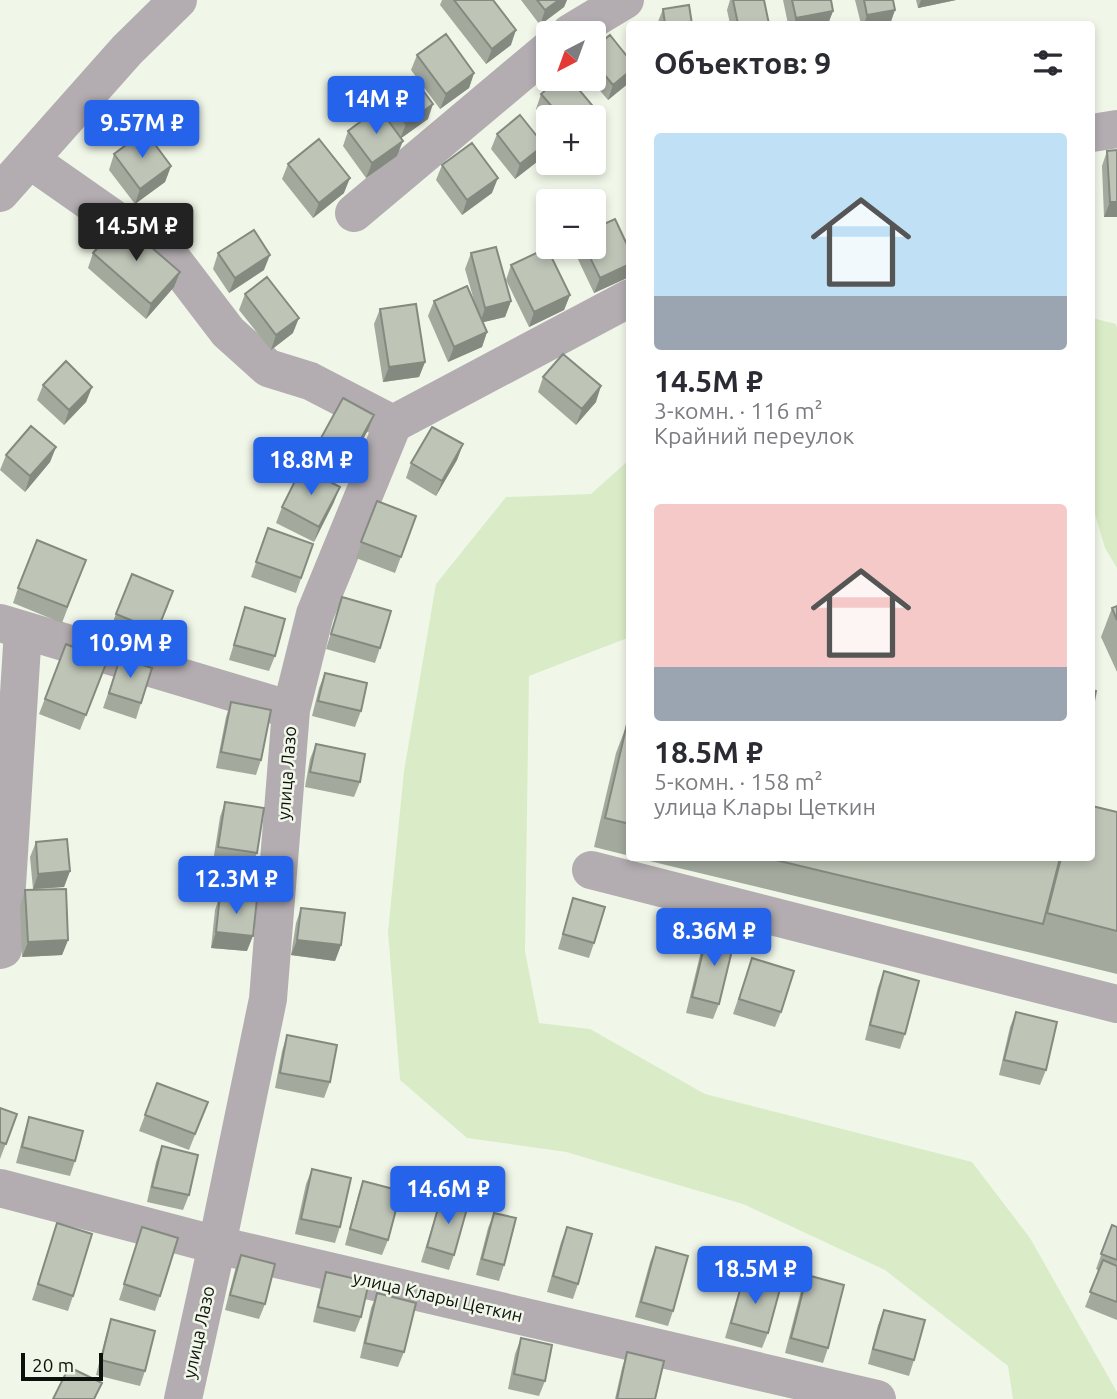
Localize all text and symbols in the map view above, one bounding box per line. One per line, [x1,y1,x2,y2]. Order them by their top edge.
north arrow [536,21,606,91]
map controls [536,21,606,259]
icon: filters [1029,44,1067,82]
text: Объектов: 9 [654,46,831,80]
pin: 14M ₽ [327,76,425,136]
text: 14M ₽ [344,86,408,111]
pin: 9.57M ₽ [77,100,207,160]
button: + [536,105,606,175]
text: 9.57M ₽ [100,110,184,135]
icon: home [798,179,924,305]
button: − [536,189,606,259]
pin: 14.5M ₽ [71,204,201,263]
text: 14.5M ₽ [94,213,178,238]
text: 14.5M ₽ [654,364,763,398]
text: 3-комн. · 116 m² [654,398,823,423]
text: Крайний переулок [654,423,854,448]
pin: 18.8M ₽ [246,438,376,497]
text: 18.8M ₽ [269,447,353,472]
icon: home [798,550,924,676]
pin: 10.9M ₽ [65,620,195,680]
text: 10.9M ₽ [88,630,172,655]
street label: улица Лазо [273,725,299,821]
text: 18.5M ₽ [654,735,763,769]
text: 5-комн. · 158 m² [654,769,823,794]
text: улица Клары Цеткин [654,794,876,819]
pin: 12.3M ₽ [171,856,301,916]
text: 12.3M ₽ [194,866,278,891]
pin: 8.36M ₽ [649,908,779,968]
text: 8.36M ₽ [672,918,756,943]
pin: 14.6M ₽ [383,1166,513,1226]
text: 14.6M ₽ [406,1176,490,1201]
pin: 18.5M ₽ [690,1246,820,1306]
text: 18.5M ₽ [713,1256,797,1281]
street label: улица Клары Цеткин [351,1267,525,1325]
street label: улица Лазо [178,1284,218,1380]
scale bar [21,1350,103,1382]
text: 20 m [32,1354,74,1376]

